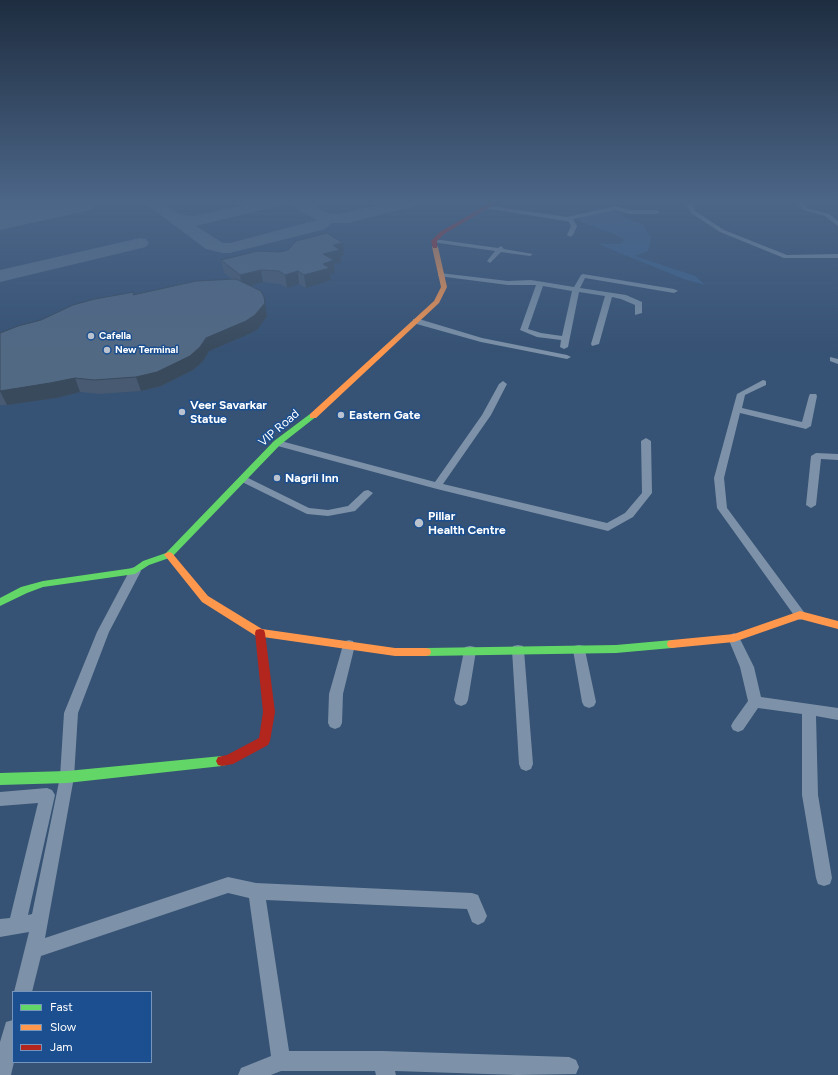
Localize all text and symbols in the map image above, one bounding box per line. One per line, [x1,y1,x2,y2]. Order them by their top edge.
place label: Cafella [99,330,131,342]
marker: Cafella [86,331,96,341]
place label: New Terminal [115,344,178,356]
marker: New Terminal [102,345,112,355]
place label: Veer Savarkar Statue [190,398,267,426]
street label: VIP Road [256,406,302,450]
marker: Veer Savarkar Statue [177,407,187,417]
place label: Eastern Gate [349,408,420,422]
marker: Eastern Gate [336,410,346,420]
place label: Nagrii Inn [285,471,339,485]
marker: Nagrii Inn [272,473,282,483]
place label: Pillar Health Centre [428,509,506,537]
marker: Pillar Health Centre [413,517,425,529]
legend [12,991,152,1063]
text: Fast [50,1000,73,1014]
text: Slow [50,1020,76,1034]
text: Jam [50,1040,73,1054]

